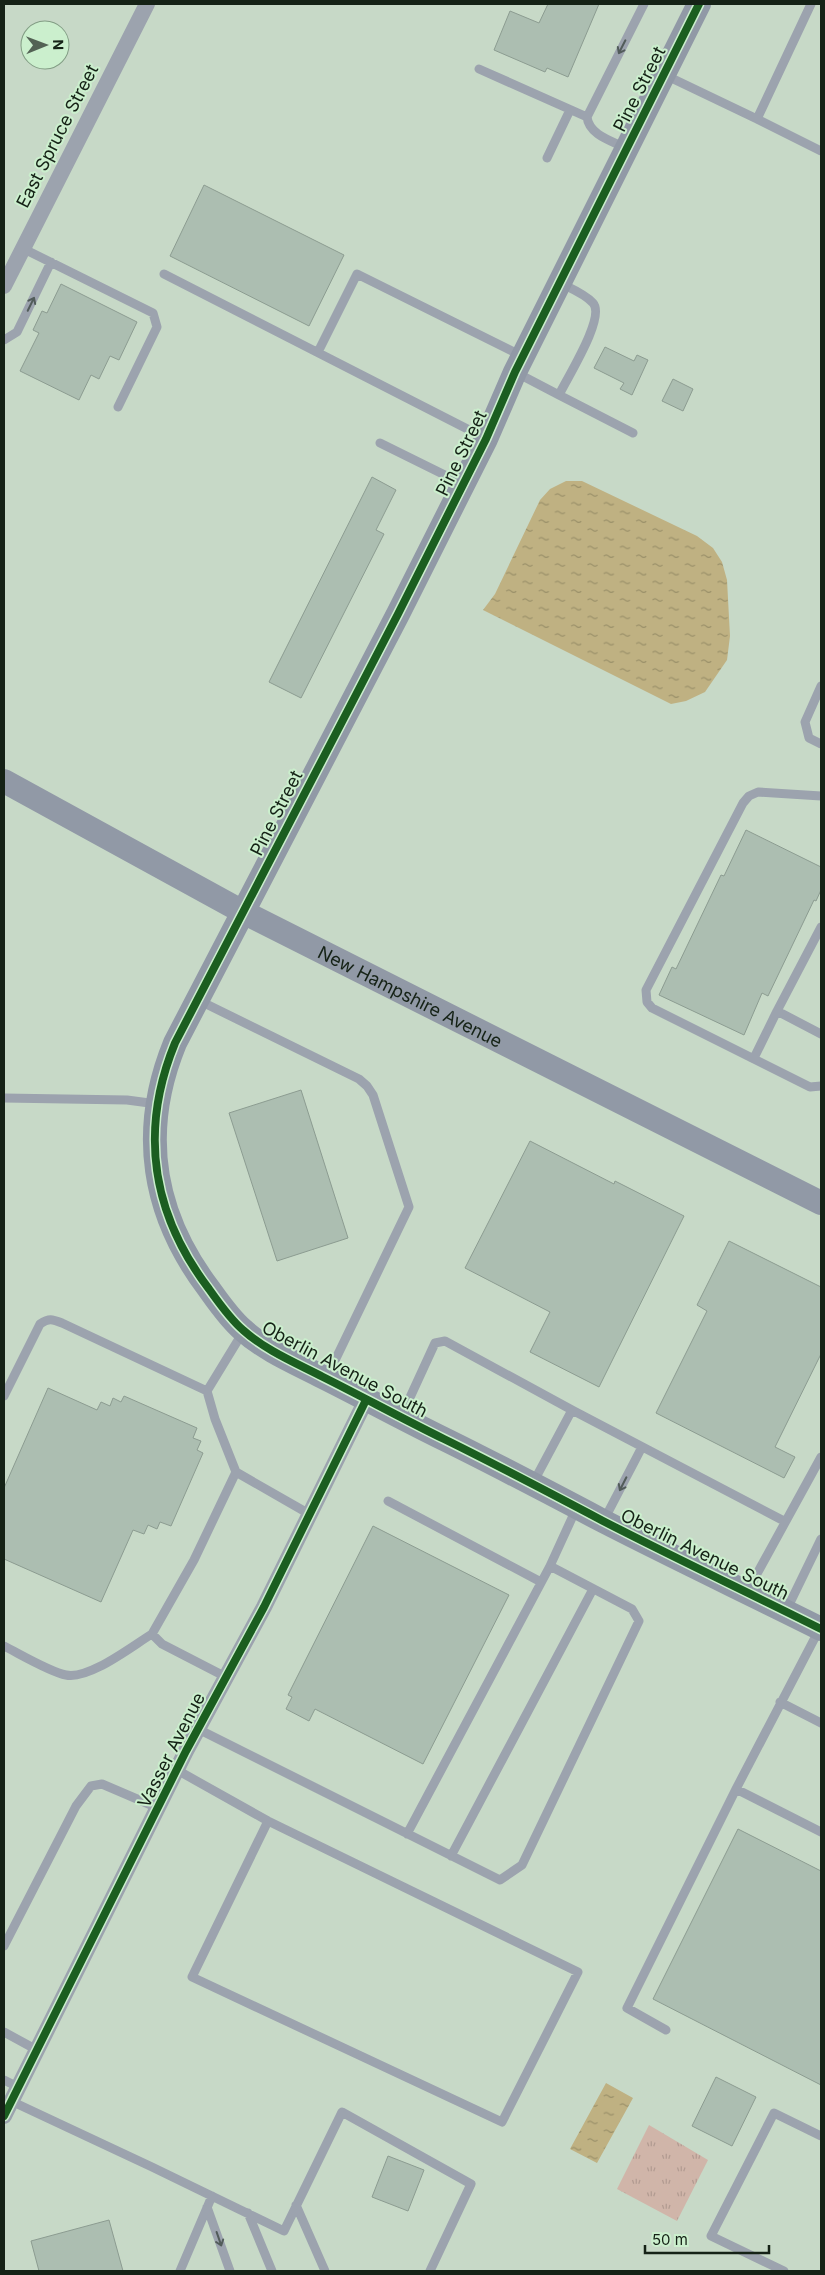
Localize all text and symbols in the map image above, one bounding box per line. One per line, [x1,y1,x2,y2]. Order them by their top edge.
north arrow [20,20,70,70]
text: N [50,39,67,50]
one-way arrow [617,39,627,54]
street label: Pine Street [609,43,669,135]
street label: East Spruce Street [12,61,102,211]
one-way arrow [26,297,36,312]
street label: Pine Street [431,407,491,499]
street label: Pine Street [246,767,306,859]
street label: New Hampshire Avenue [315,941,506,1051]
street label: Oberlin Avenue South [259,1316,431,1422]
one-way arrow [618,1476,627,1491]
street label: Oberlin Avenue South [617,1504,793,1604]
street label: Vasser Avenue [133,1689,209,1811]
scale bar [645,2222,769,2254]
text: 50 m [652,2230,688,2249]
one-way arrow [215,2231,224,2246]

